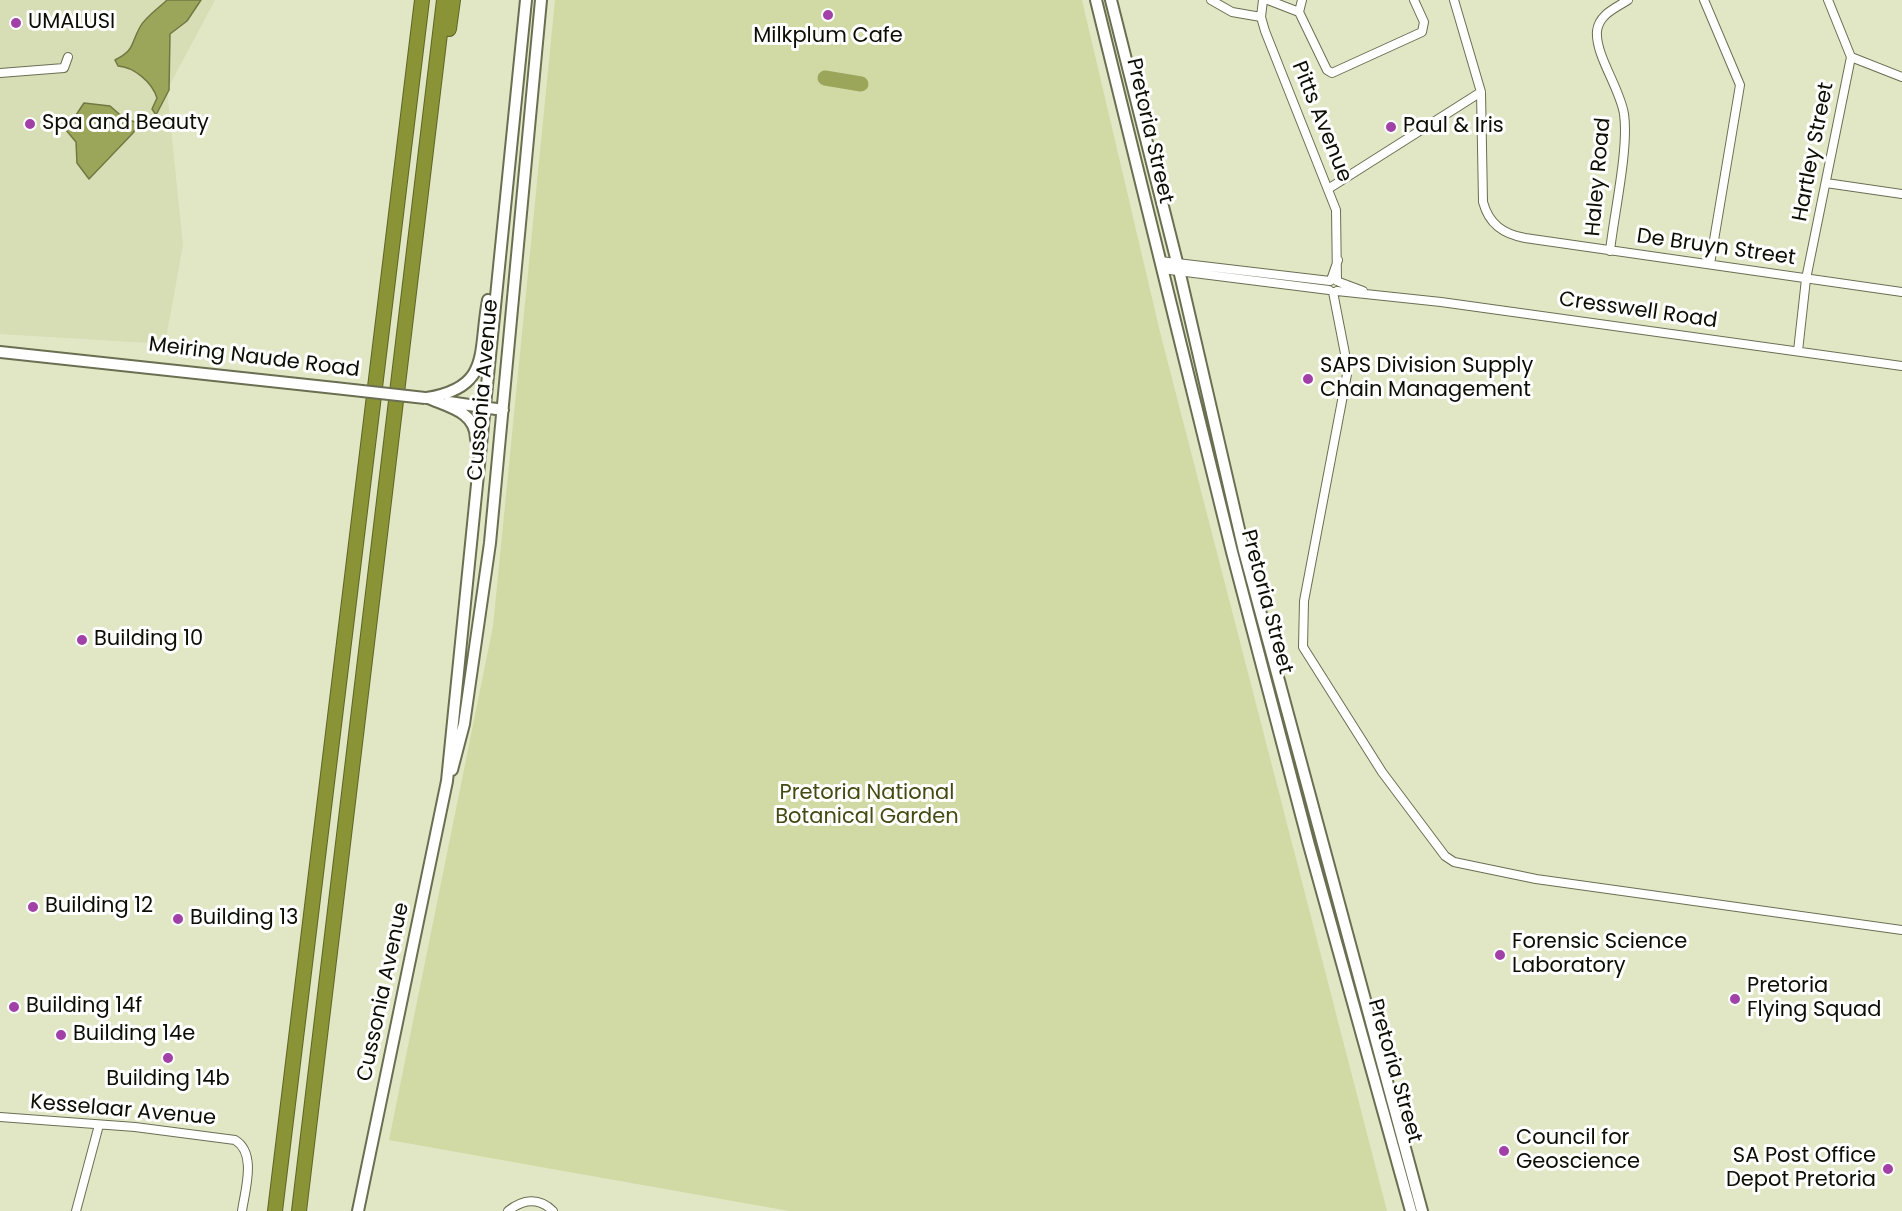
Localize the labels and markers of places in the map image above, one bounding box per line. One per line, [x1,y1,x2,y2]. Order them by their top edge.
marker: Milkplum Cafe [821,8,835,22]
place label: UMALUSI [28,10,115,36]
marker: UMALUSI [9,16,23,30]
place label: Milkplum Cafe [753,24,903,50]
place label: Spa and Beauty [42,111,209,137]
place label: Paul & Iris [1403,114,1504,140]
marker: Spa and Beauty [23,117,37,131]
marker: Paul & Iris [1384,120,1398,134]
place label: SAPS Division Supply Chain Management [1320,354,1533,404]
marker: SAPS Division Supply Chain Management [1301,372,1315,386]
place label: Building 10 [94,627,203,653]
marker: Building 10 [75,633,89,647]
place label: Building 12 [45,894,153,920]
marker: Building 12 [26,900,40,914]
place label: Building 13 [190,906,298,932]
marker: Building 13 [171,912,185,926]
place label: Forensic Science Laboratory [1512,930,1687,980]
marker: Forensic Science Laboratory [1493,948,1507,962]
place label: Pretoria Flying Squad [1747,974,1881,1024]
marker: Pretoria Flying Squad [1728,992,1742,1006]
place label: Building 14f [26,994,142,1020]
marker: Building 14f [7,1000,21,1014]
place label: Building 14e [73,1022,195,1048]
marker: Building 14e [54,1028,68,1042]
marker: Building 14b [161,1051,175,1065]
place label: Building 14b [106,1067,230,1093]
place label: Council for Geoscience [1516,1126,1640,1176]
marker: Council for Geoscience [1497,1144,1511,1158]
place label: SA Post Office Depot Pretoria [1726,1144,1876,1194]
marker: SA Post Office Depot Pretoria [1881,1162,1895,1176]

